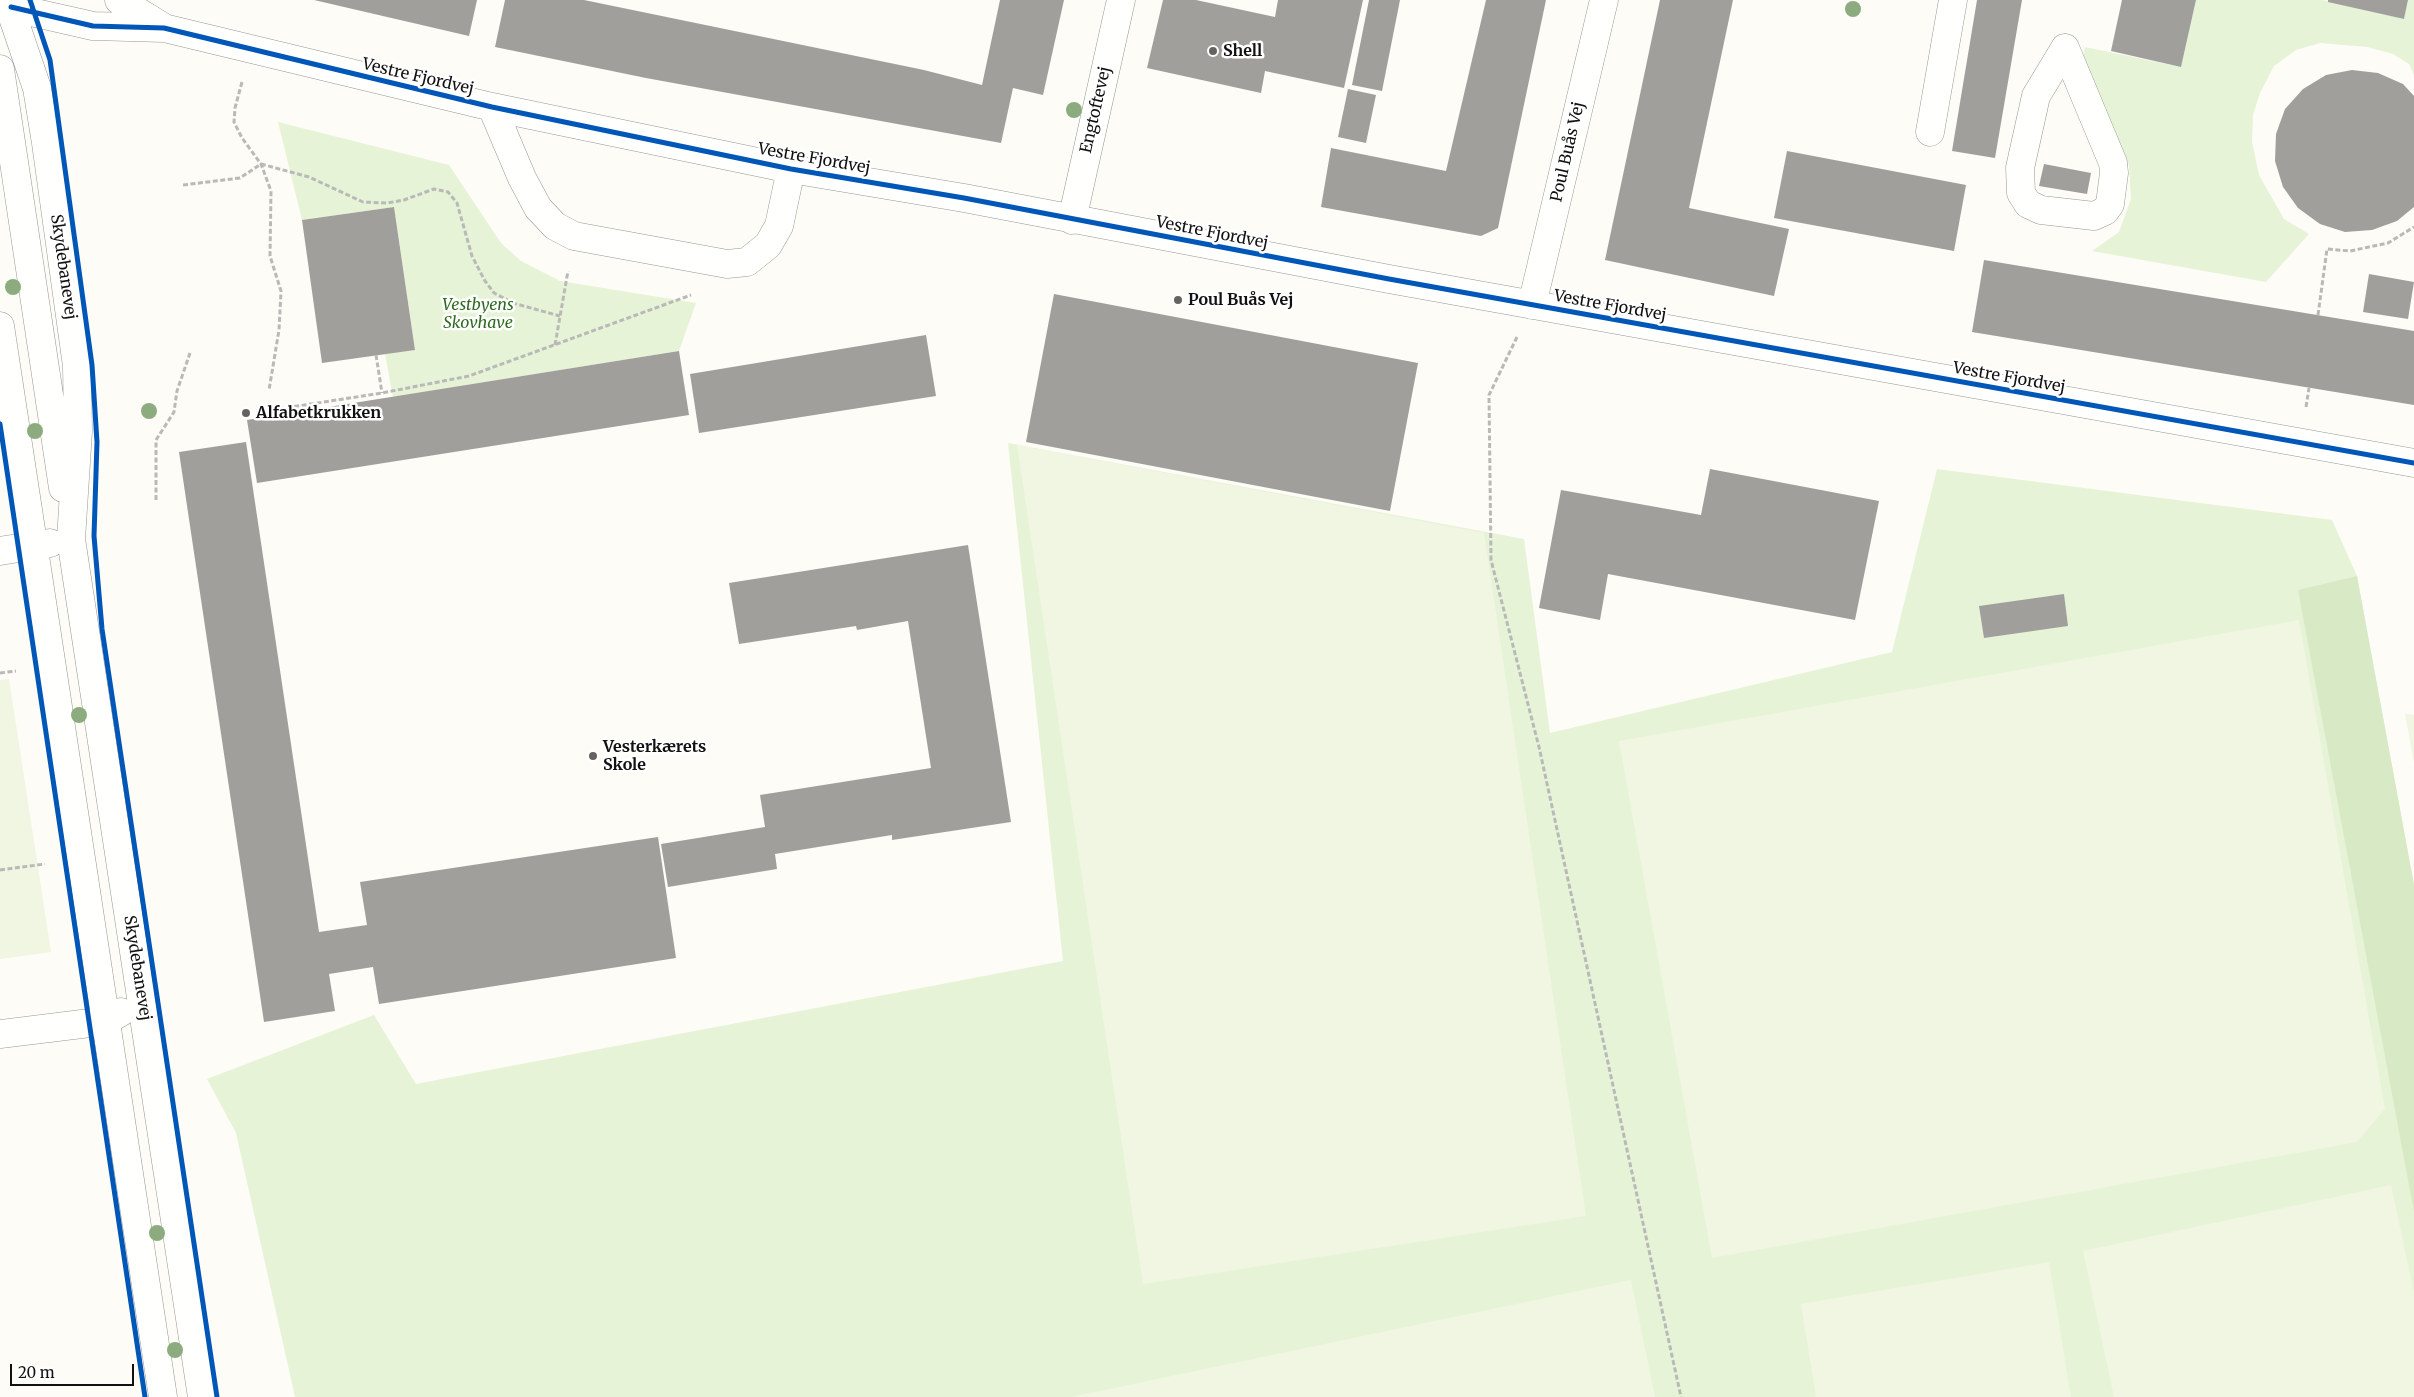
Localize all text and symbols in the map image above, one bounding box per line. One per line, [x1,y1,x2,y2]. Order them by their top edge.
place label: Shell [1223,41,1262,61]
marker: Shell [1207,45,1219,57]
street label: Vestre Fjordvej [360,55,476,99]
street label: Engtoftevej [1077,65,1115,155]
street label: Poul Buås Vej [1547,100,1589,204]
street label: Vestre Fjordvej [756,140,872,178]
street label: Skydebanevej [46,213,80,321]
street label: Vestre Fjordvej [1154,213,1270,253]
street label: Vestre Fjordvej [1552,287,1668,325]
place label: Poul Buås Vej [1188,290,1293,310]
marker: Poul Buås Vej [1172,294,1184,306]
park label: Vestbyens Skovhave [442,295,514,333]
street label: Vestre Fjordvej [1951,359,2067,397]
place label: Alfabetkrukken [256,403,381,423]
marker: Alfabetkrukken [240,407,252,419]
place label: Vesterkærets Skole [603,737,706,775]
marker: Vesterkærets Skole [587,750,599,762]
street label: Skydebanevej [119,914,155,1022]
scale bar [12,1354,136,1386]
text: 20 m [18,1363,55,1382]

